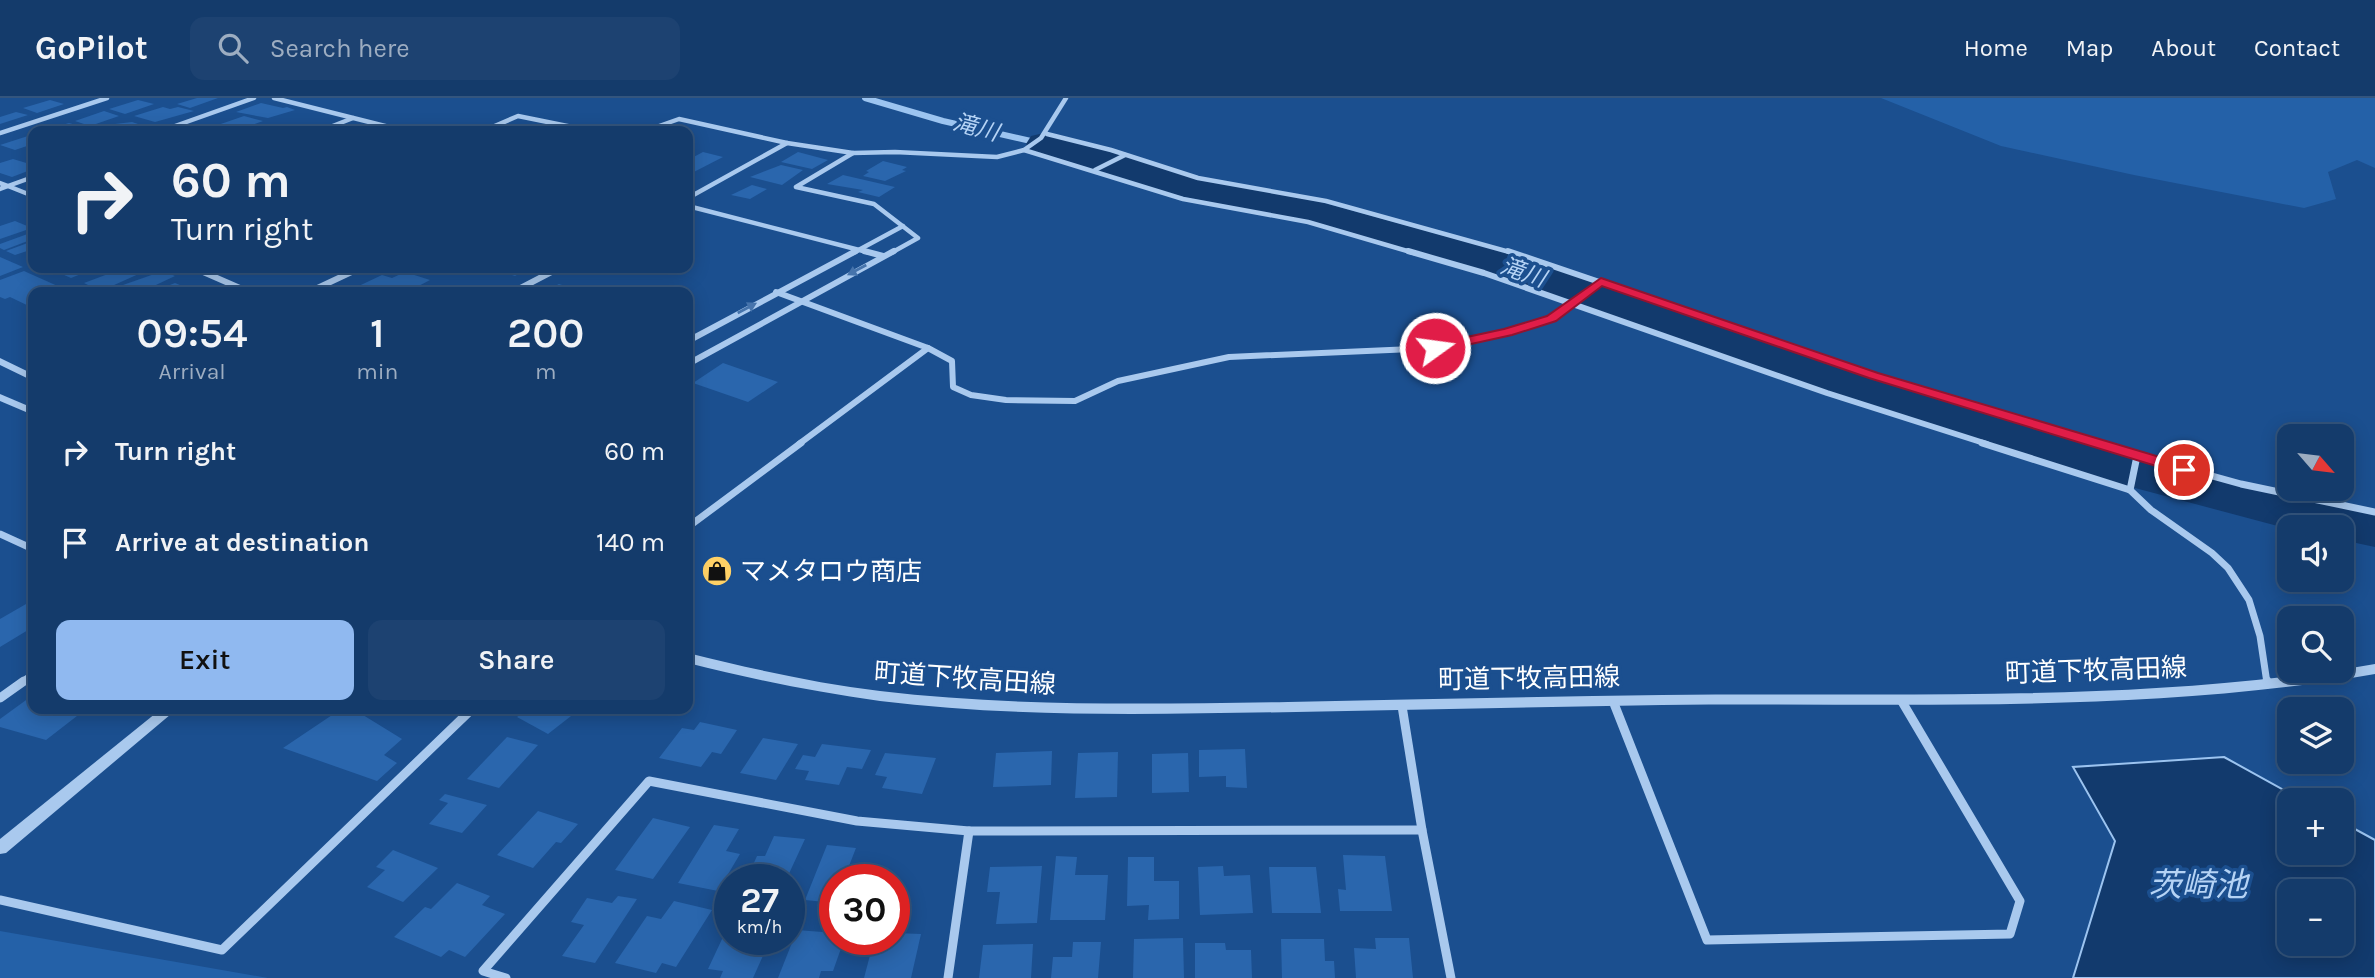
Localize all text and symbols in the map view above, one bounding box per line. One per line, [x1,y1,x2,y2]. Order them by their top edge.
search box [190,17,680,80]
text: GoPilot [35,29,148,67]
icon: search [214,29,252,67]
text: Search here [270,33,410,64]
text: Home [1964,34,2028,62]
text: Map [2066,34,2113,62]
text: About [2151,34,2216,62]
text: Contact [2254,34,2340,62]
water label: 滝川 [950,108,1004,147]
text: 60 m [171,152,291,209]
icon: right [56,154,147,245]
text: Turn right [171,211,313,248]
water label: 滝川 [1497,252,1552,294]
one-way arrow [847,264,867,276]
one-way arrow [738,302,758,314]
text: 09:54 [137,308,248,358]
text: 1 [370,308,385,358]
text: 200 [507,308,584,358]
position arrow [1398,311,1472,385]
text: Arrival [158,358,226,385]
text: min [356,358,398,385]
text: m [535,358,556,385]
north arrow [2277,424,2354,500]
map controls [2277,424,2354,956]
icon: right [56,433,94,471]
text: Turn right [115,436,236,467]
text: 60 m [604,436,665,467]
pin [2154,440,2214,500]
icon: arrive [2165,451,2203,489]
button: sound [2277,515,2354,592]
icon: arrive [56,524,94,562]
text: Arrive at destination [115,527,369,558]
text: 140 m [596,527,665,558]
shop icon: マメタロウ商店 [700,554,734,588]
place label: マメタロウ商店 [740,556,922,587]
button: search [2277,606,2354,683]
button: Exit [56,620,354,700]
button: Share [368,620,665,700]
street label: 町道下牧高田線 [2005,652,2188,689]
street label: 町道下牧高田線 [873,657,1057,700]
street label: 町道下牧高田線 [1438,661,1620,696]
button: layers [2277,697,2354,774]
button: + [2277,788,2354,865]
speed limit sign: 30 [819,864,910,955]
water label: 茨崎池 [2149,866,2251,904]
button: − [2277,879,2354,956]
text: 27 [740,880,779,921]
text: km/h [737,916,782,938]

